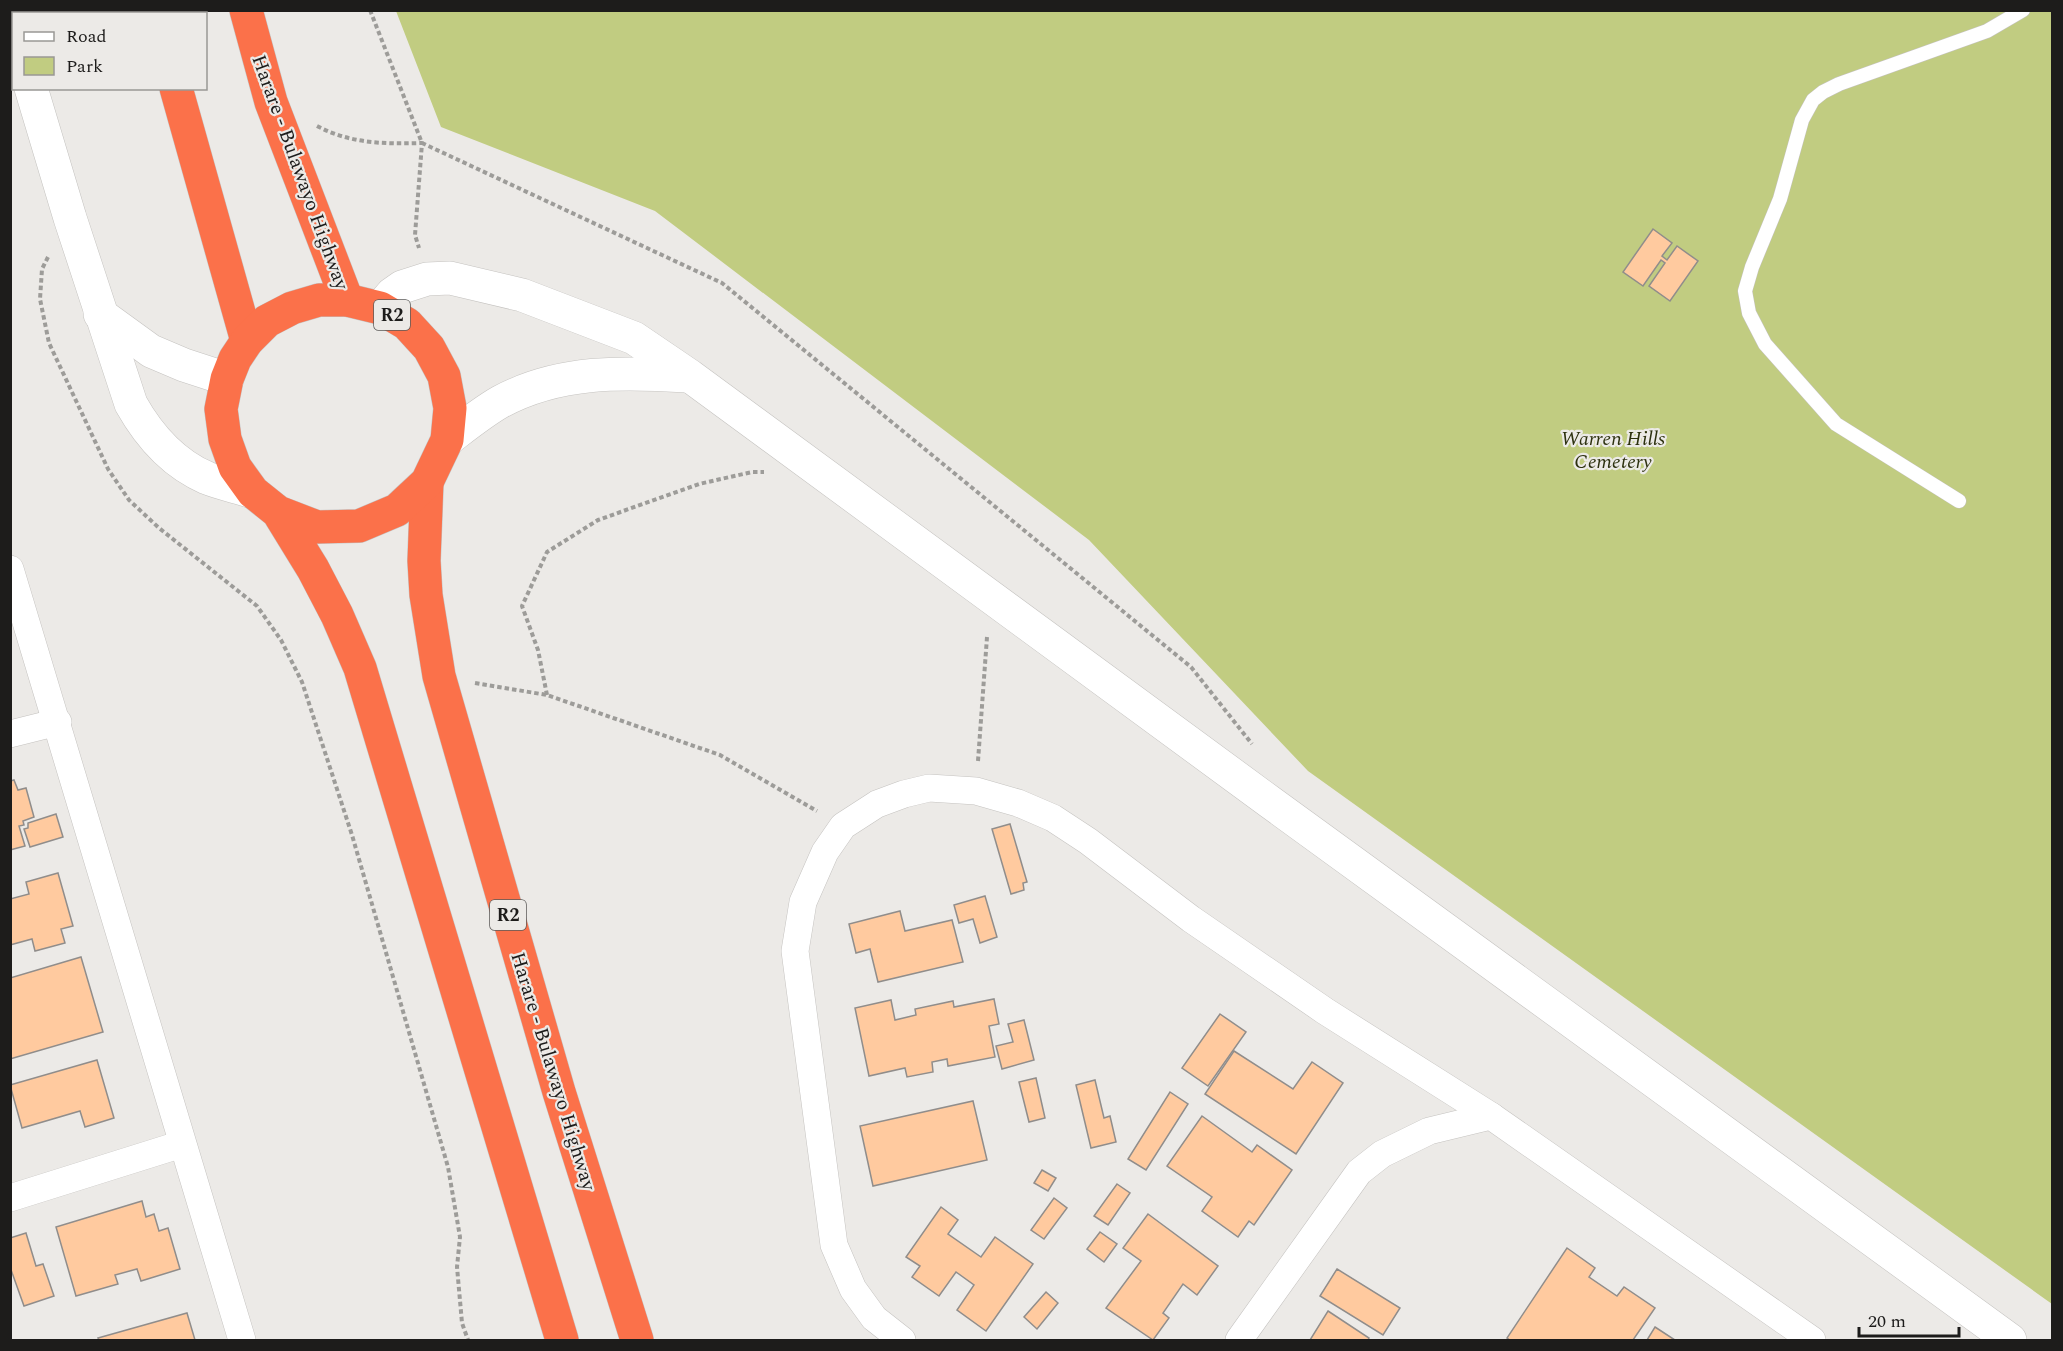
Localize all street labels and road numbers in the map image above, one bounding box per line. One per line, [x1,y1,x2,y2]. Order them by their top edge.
street label: Harare - Bulawayo Highway [244,51,357,295]
road number: R2 [374,300,410,330]
road number: R2 [490,900,526,930]
street label: Harare - Bulawayo Highway [502,948,604,1196]

